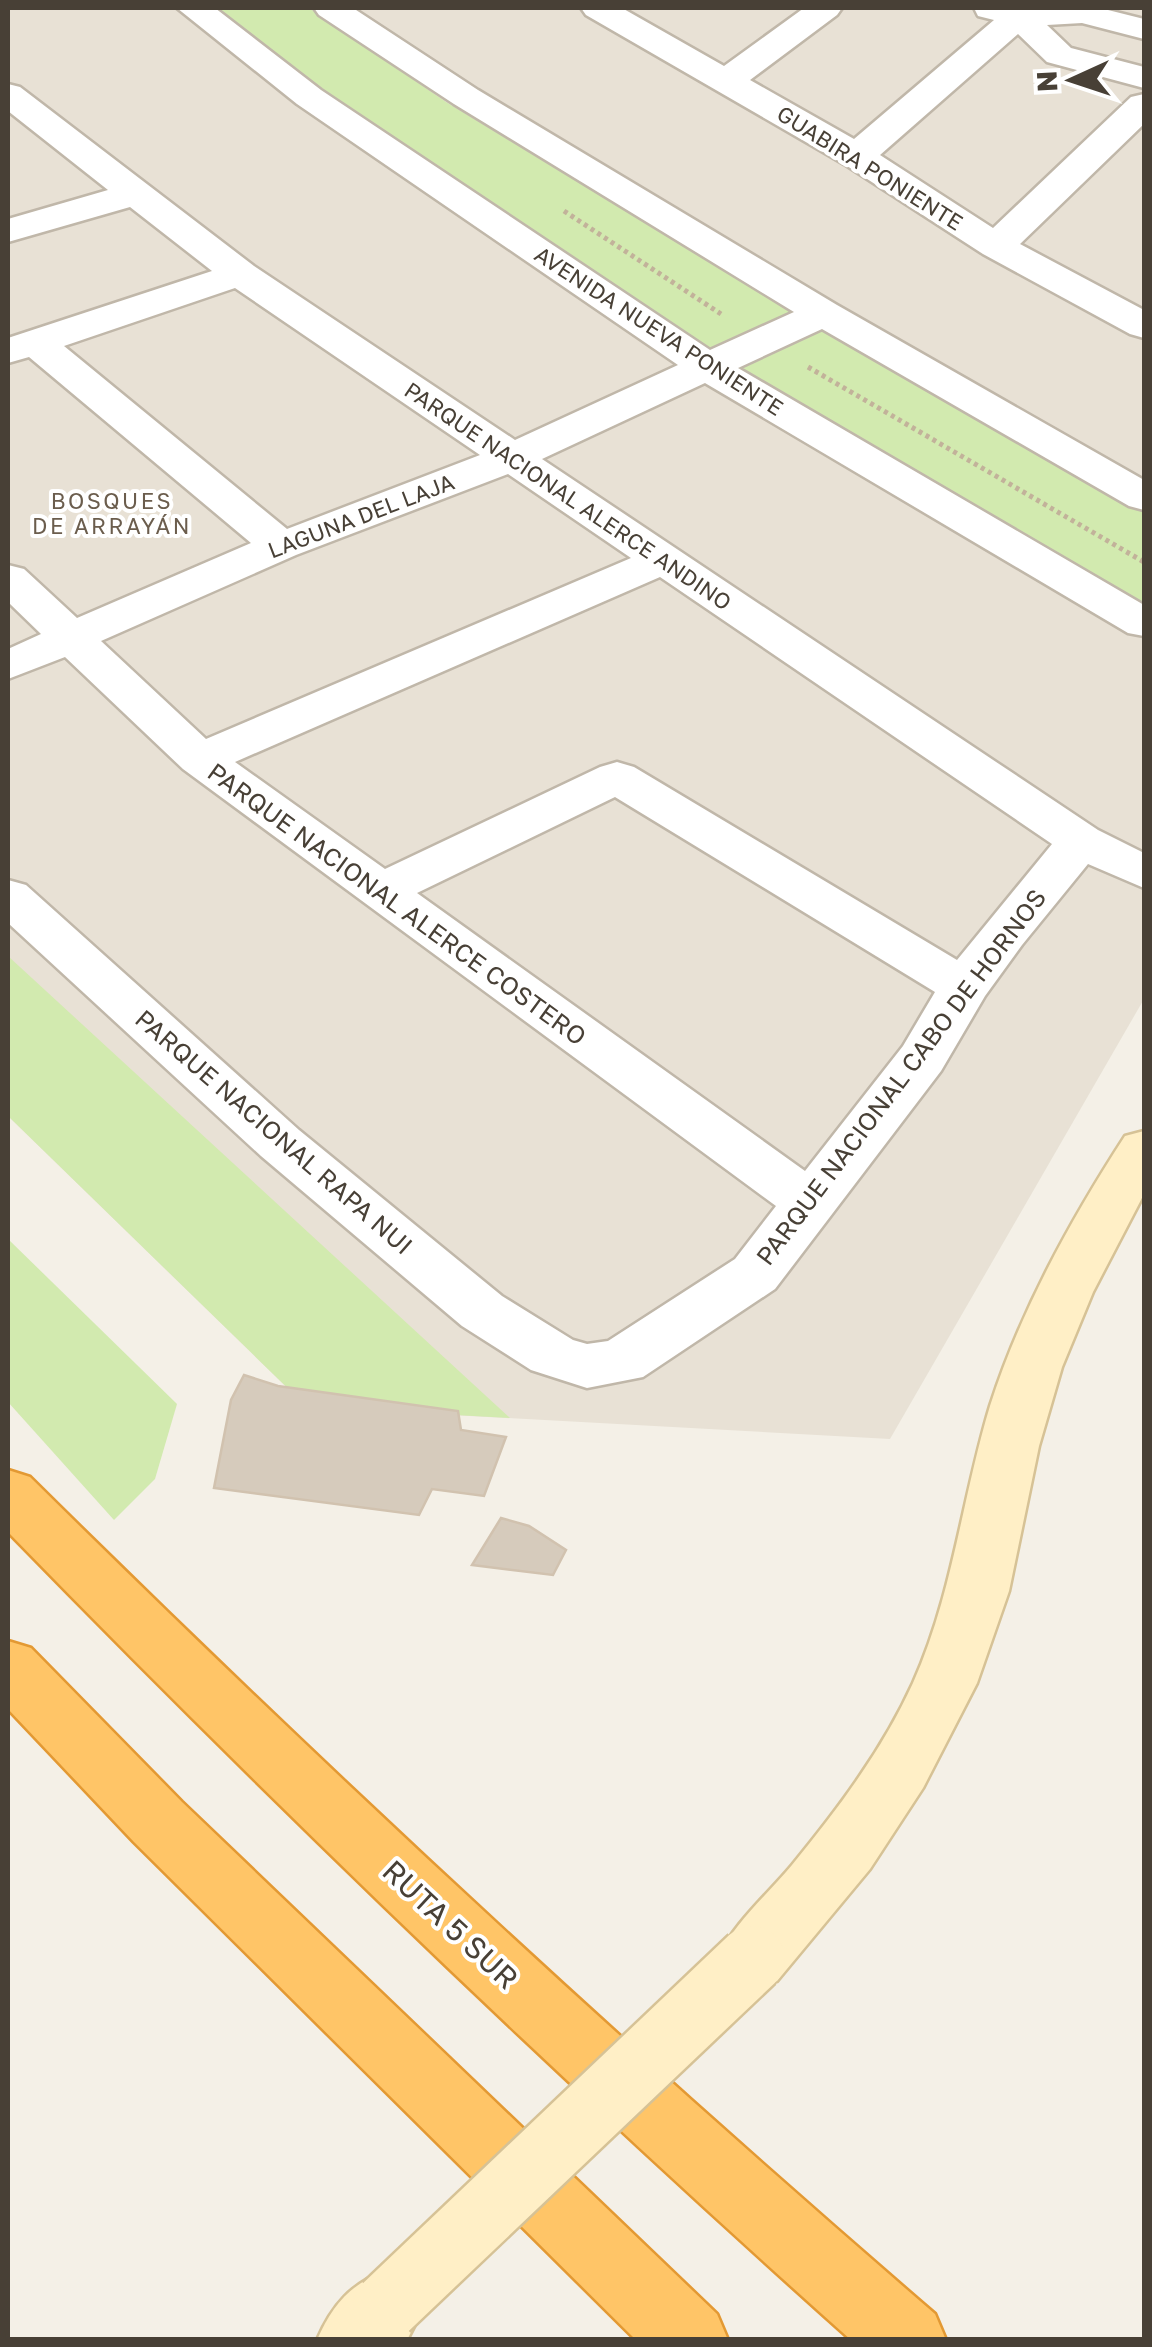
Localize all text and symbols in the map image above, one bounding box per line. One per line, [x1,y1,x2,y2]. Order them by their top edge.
north arrow [1022,30,1122,130]
text: N [1030,70,1064,93]
street label: GUABIRA PONIENTE [772,99,968,236]
street label: AVENIDA NUEVA PONIENTE [530,240,789,421]
street label: PARQUE NACIONAL ALERCE ANDINO [400,376,737,615]
street label: LAGUNA DEL LAJA [264,467,458,563]
district label: BOSQUES DE ARRAYÁN [32,487,192,539]
street label: PARQUE NACIONAL ALERCE COSTERO [202,756,593,1051]
street label: PARQUE NACIONAL CABO DE HORNOS [749,883,1052,1271]
street label: PARQUE NACIONAL RAPA NUI [129,1003,419,1261]
street label: RUTA 5 SUR [375,1852,526,1996]

